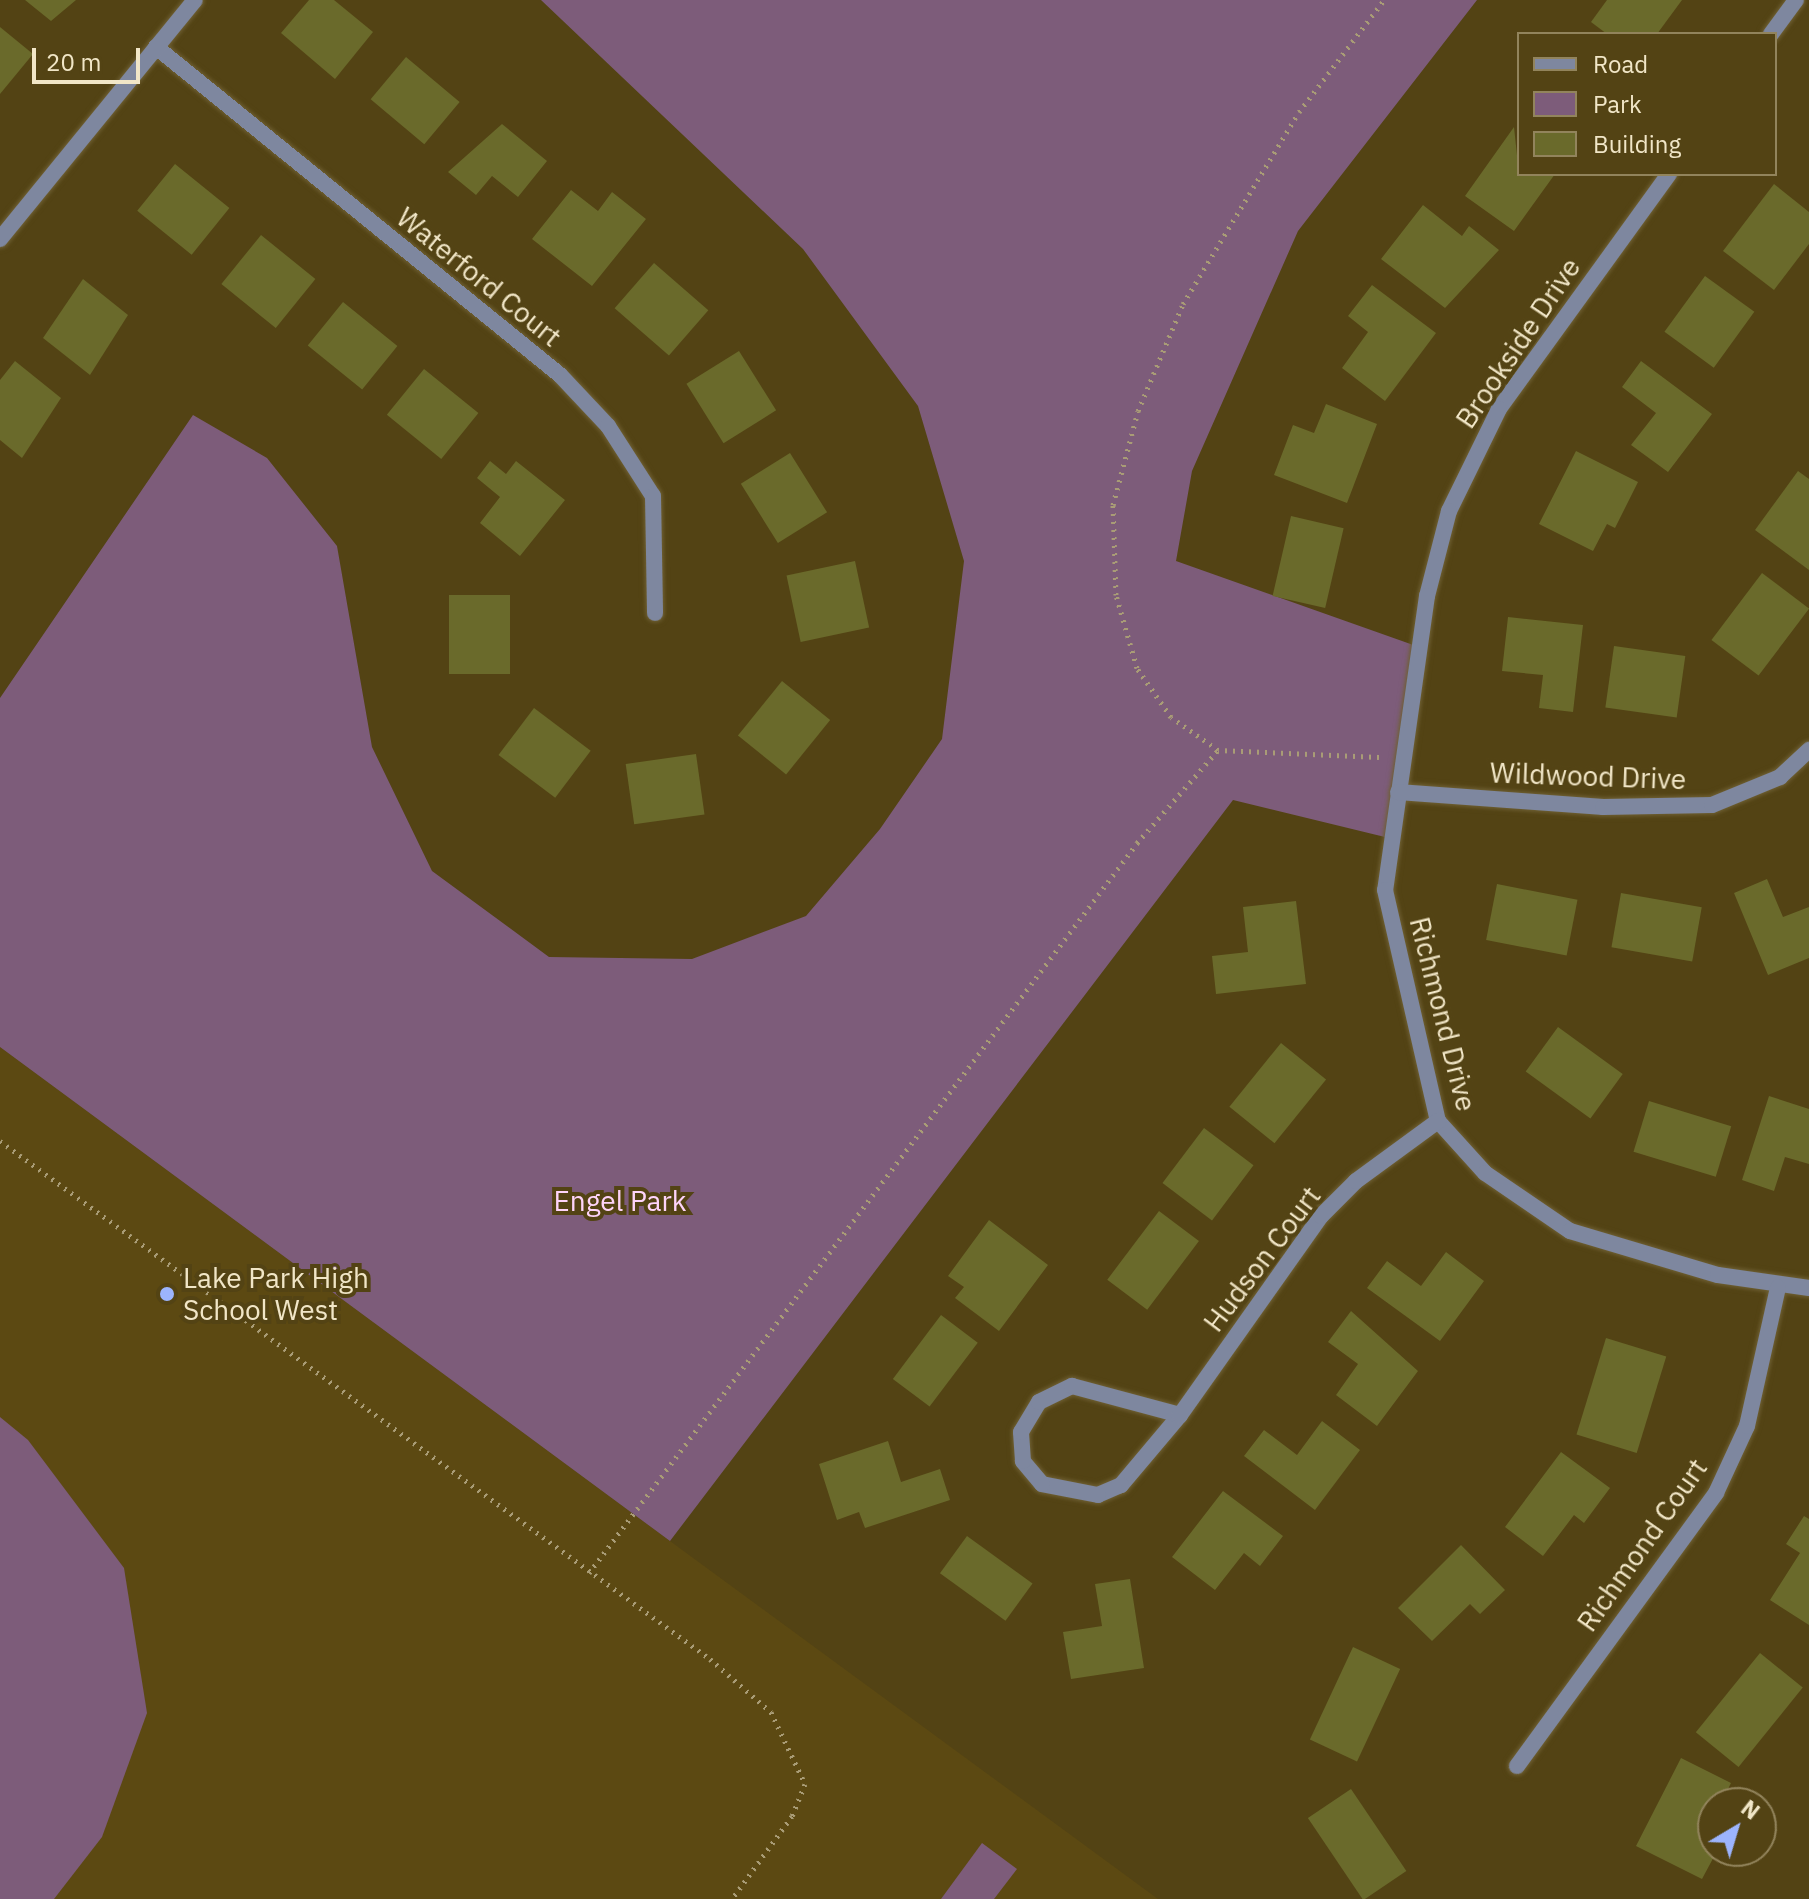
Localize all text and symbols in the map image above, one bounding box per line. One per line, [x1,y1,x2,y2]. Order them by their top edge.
scale bar [36,32,144,82]
legend [1517,32,1777,176]
text: 20 m [46,46,101,78]
text: Road [1593,48,1648,80]
text: Park [1593,88,1642,120]
text: Building [1593,128,1681,160]
street label: Waterford Court [390,200,568,354]
street label: Brookside Drive [1449,251,1587,435]
street label: Wildwood Drive [1489,756,1687,796]
street label: Richmond Drive [1403,914,1483,1114]
street label: Hudson Court [1197,1180,1327,1338]
park label: Engel Park [553,1184,687,1218]
place label: Lake Park High School West [183,1261,369,1327]
marker: Lake Park High School West [158,1285,176,1303]
street label: Richmond Court [1570,1452,1714,1638]
north arrow [1697,1787,1777,1867]
text: N [1736,1793,1766,1826]

